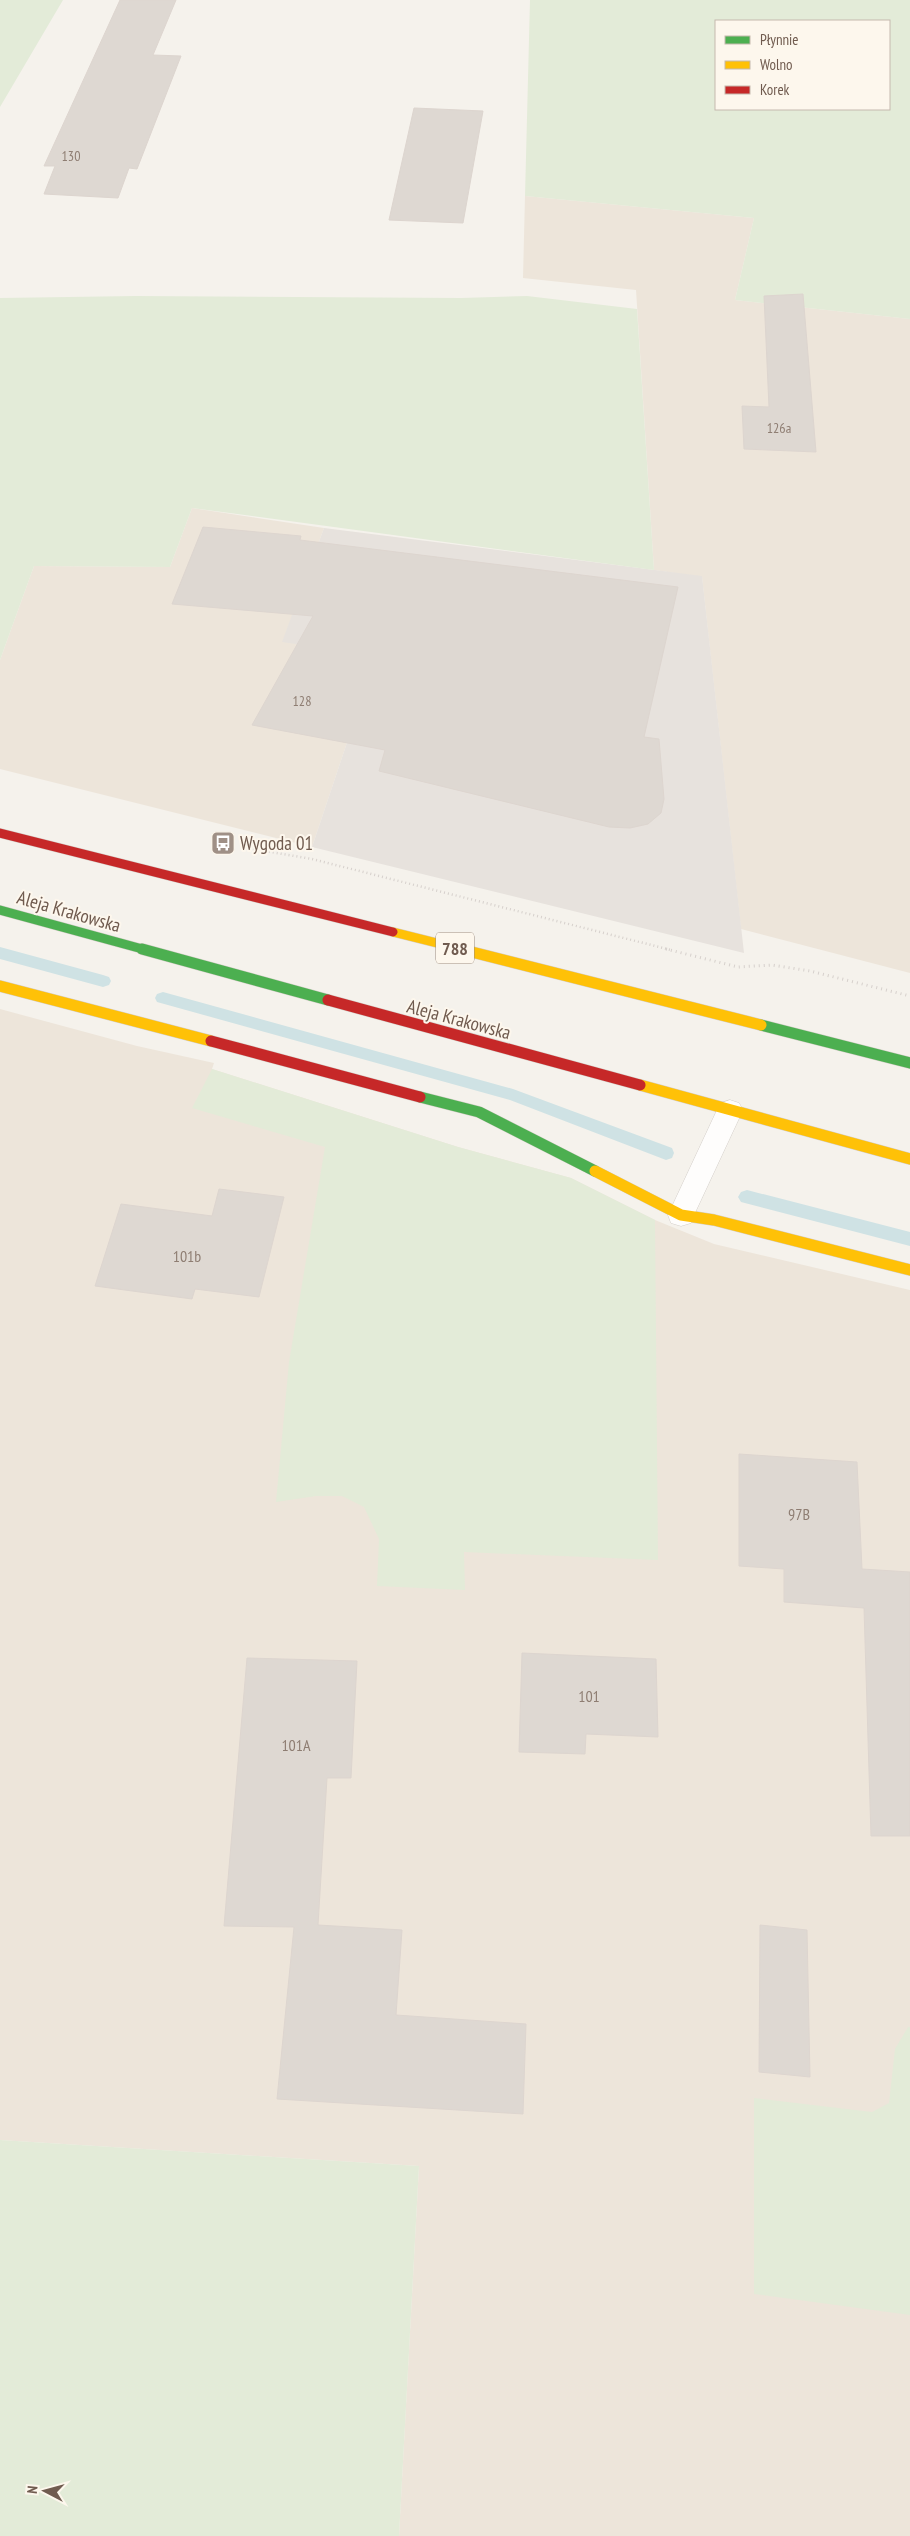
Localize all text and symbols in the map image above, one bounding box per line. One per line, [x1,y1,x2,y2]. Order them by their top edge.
legend [715,20,890,110]
text: Płynnie [760,30,799,49]
text: Wolno [760,55,793,74]
text: Korek [760,80,790,99]
house number: 130 [62,147,80,165]
house number: 126a [767,419,791,437]
house number: 128 [293,692,311,710]
bus stop icon: Wygoda 01 [210,830,236,856]
place label: Wygoda 01 [240,831,313,855]
street label: Aleja Krakowska [14,885,124,937]
road number: 788 [436,932,474,964]
street label: Aleja Krakowska [404,994,514,1044]
house number: 101b [173,1246,201,1266]
house number: 97B [788,1504,810,1524]
house number: 101 [578,1686,600,1706]
house number: 101A [281,1735,311,1755]
north arrow [20,2466,70,2516]
text: N [23,2485,41,2494]

